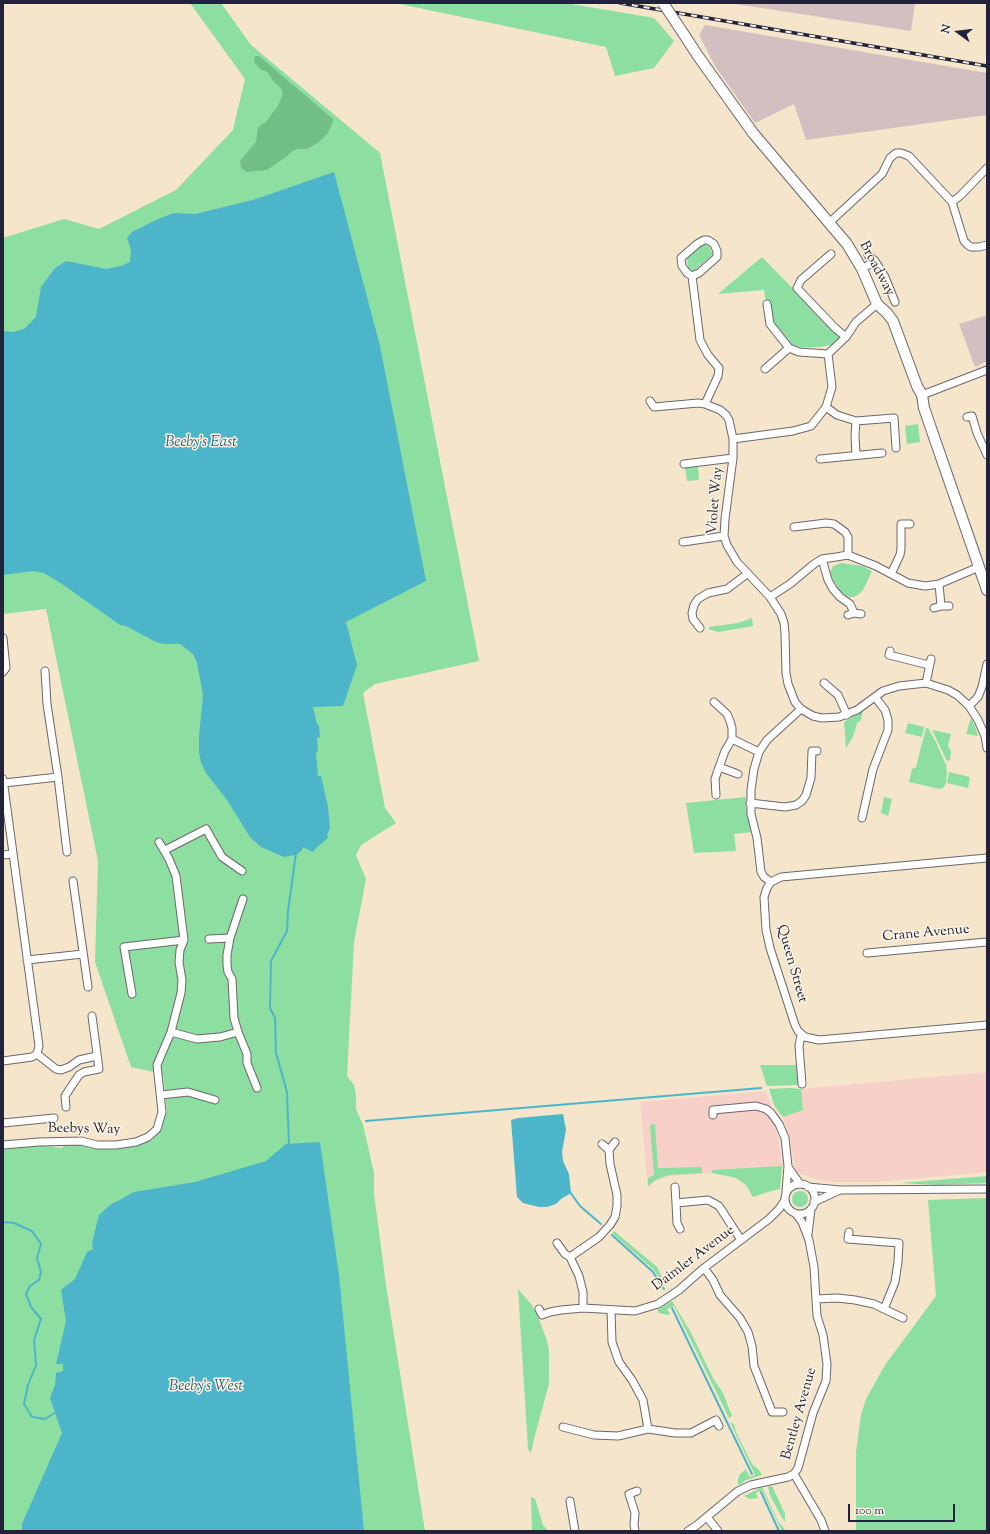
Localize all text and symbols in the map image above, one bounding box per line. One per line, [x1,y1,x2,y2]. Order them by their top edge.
north arrow [938,12,978,52]
text: N [938,23,955,35]
street label: Broadway [855,239,897,299]
water label: Beeby's East [165,434,237,452]
street label: Violet Way [705,466,727,536]
street label: Crane Avenue [882,922,970,946]
street label: Queen Street [772,923,810,1005]
street label: Beebys Way [48,1121,120,1139]
street label: Daimler Avenue [650,1223,738,1295]
street label: Bentley Avenue [779,1366,821,1462]
water label: Beeby's West [169,1378,243,1396]
scale bar [850,1496,957,1522]
text: 100 m [855,1502,884,1520]

